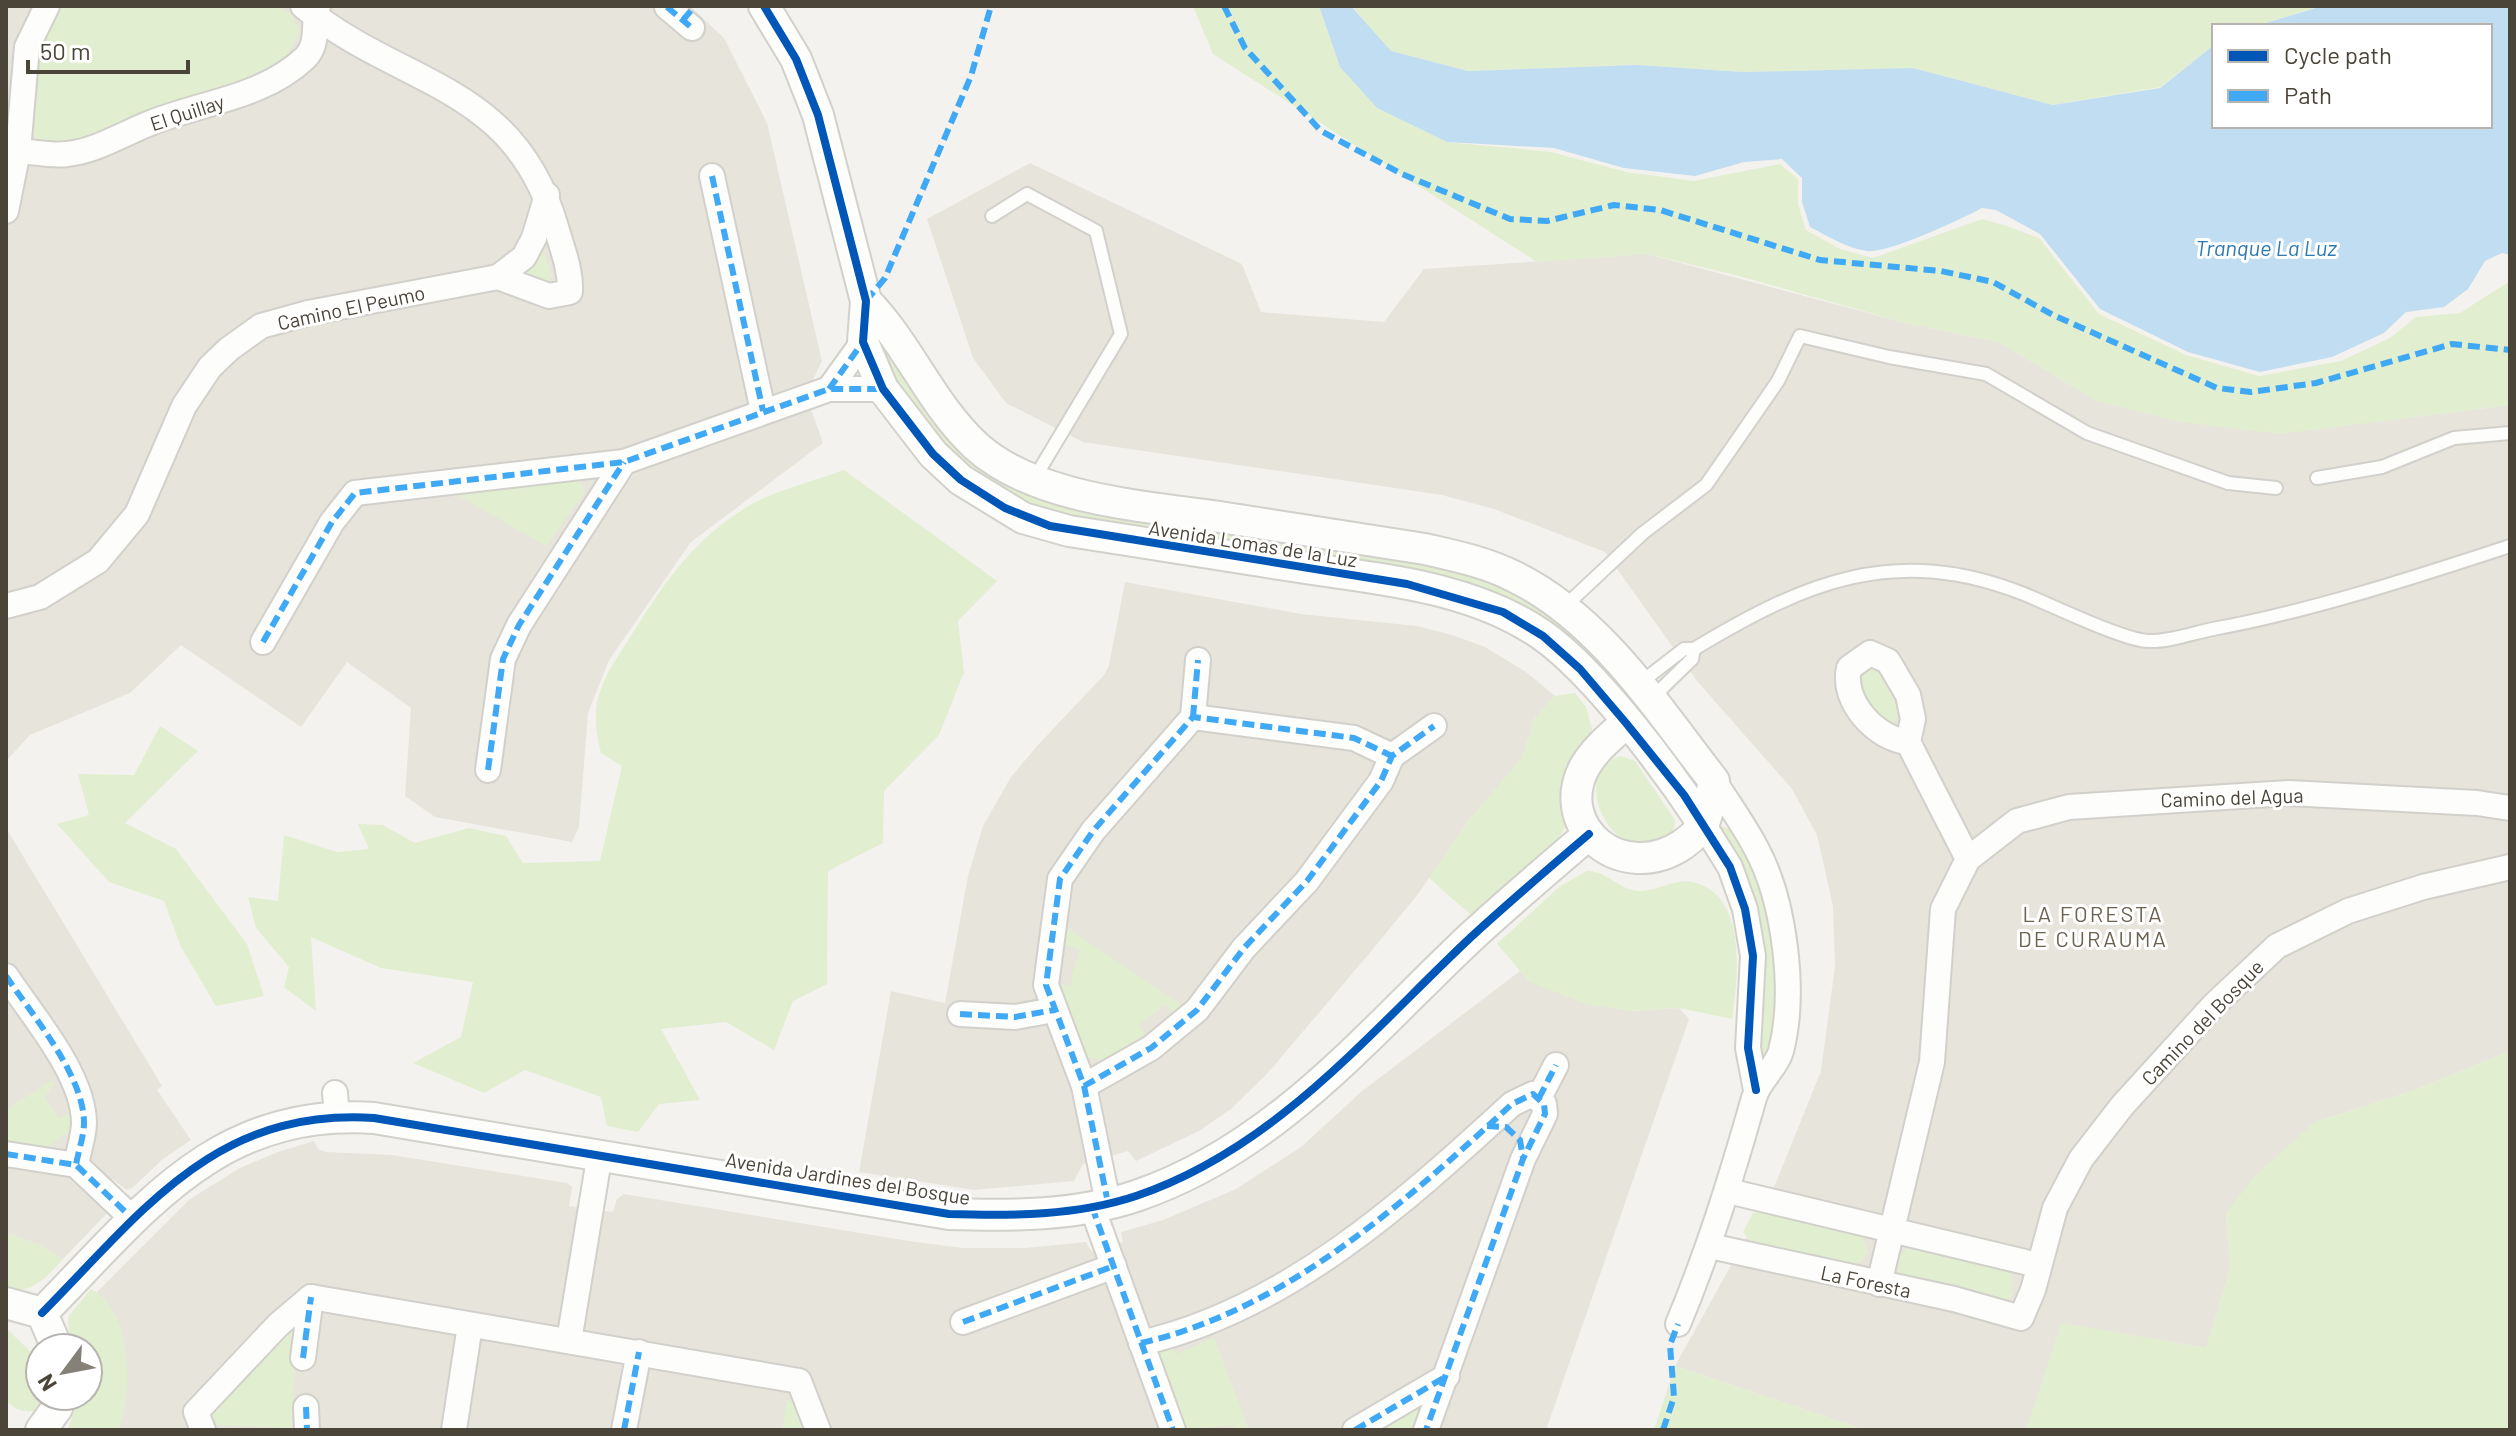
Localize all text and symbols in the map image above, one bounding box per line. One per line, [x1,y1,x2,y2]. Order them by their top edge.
scale bar [28,24,188,74]
legend [2212,24,2492,128]
text: 50 m [40,36,91,65]
text: Cycle path [2284,40,2392,69]
text: Path [2284,80,2332,109]
street label: El Quillay [147,89,227,135]
water label: Tranque La Luz [2195,234,2337,260]
street label: Camino El Peumo [275,280,427,334]
street label: Avenida Lomas de la Luz [1147,515,1359,571]
street label: Camino del Agua [2160,783,2304,811]
district label: LA FORESTA DE CURAUMA [2018,900,2168,951]
street label: Camino del Bosque [2136,954,2268,1090]
street label: Avenida Jardines del Bosque [724,1147,972,1209]
street label: La Foresta [1819,1260,1913,1302]
north arrow [24,1332,104,1412]
text: N [31,1370,61,1396]

